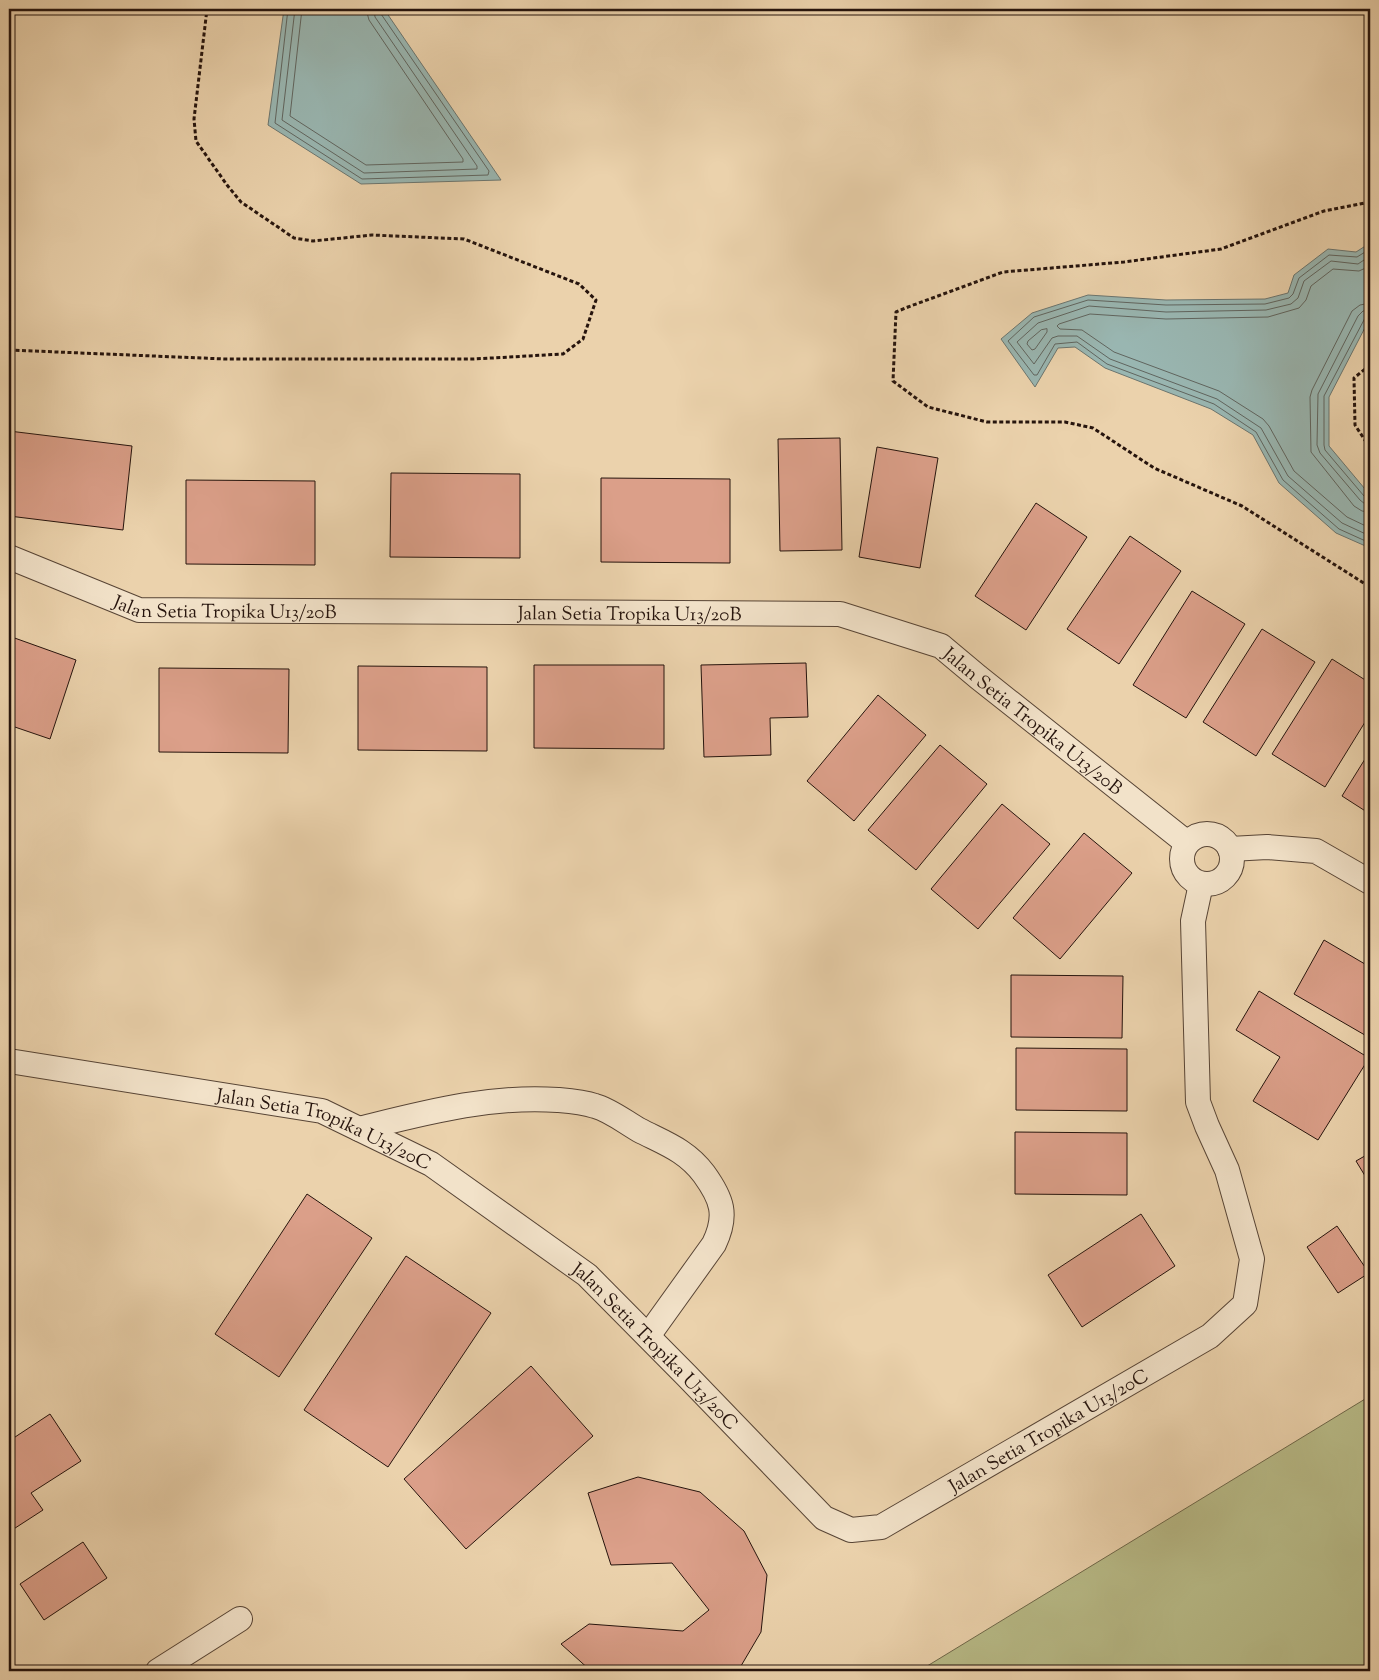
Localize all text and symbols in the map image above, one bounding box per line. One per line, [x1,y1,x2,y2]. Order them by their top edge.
street label: Jalan Setia Tropika U13/20B [108,590,337,627]
street label: Jalan Setia Tropika U13/20B [517,601,742,629]
street label: Jalan Setia Tropika U13/20B [935,641,1128,803]
street label: Jalan Setia Tropika U13/20C [213,1083,435,1178]
street label: Jalan Setia Tropika U13/20C [565,1257,743,1437]
street label: Jalan Setia Tropika U13/20C [944,1363,1154,1501]

